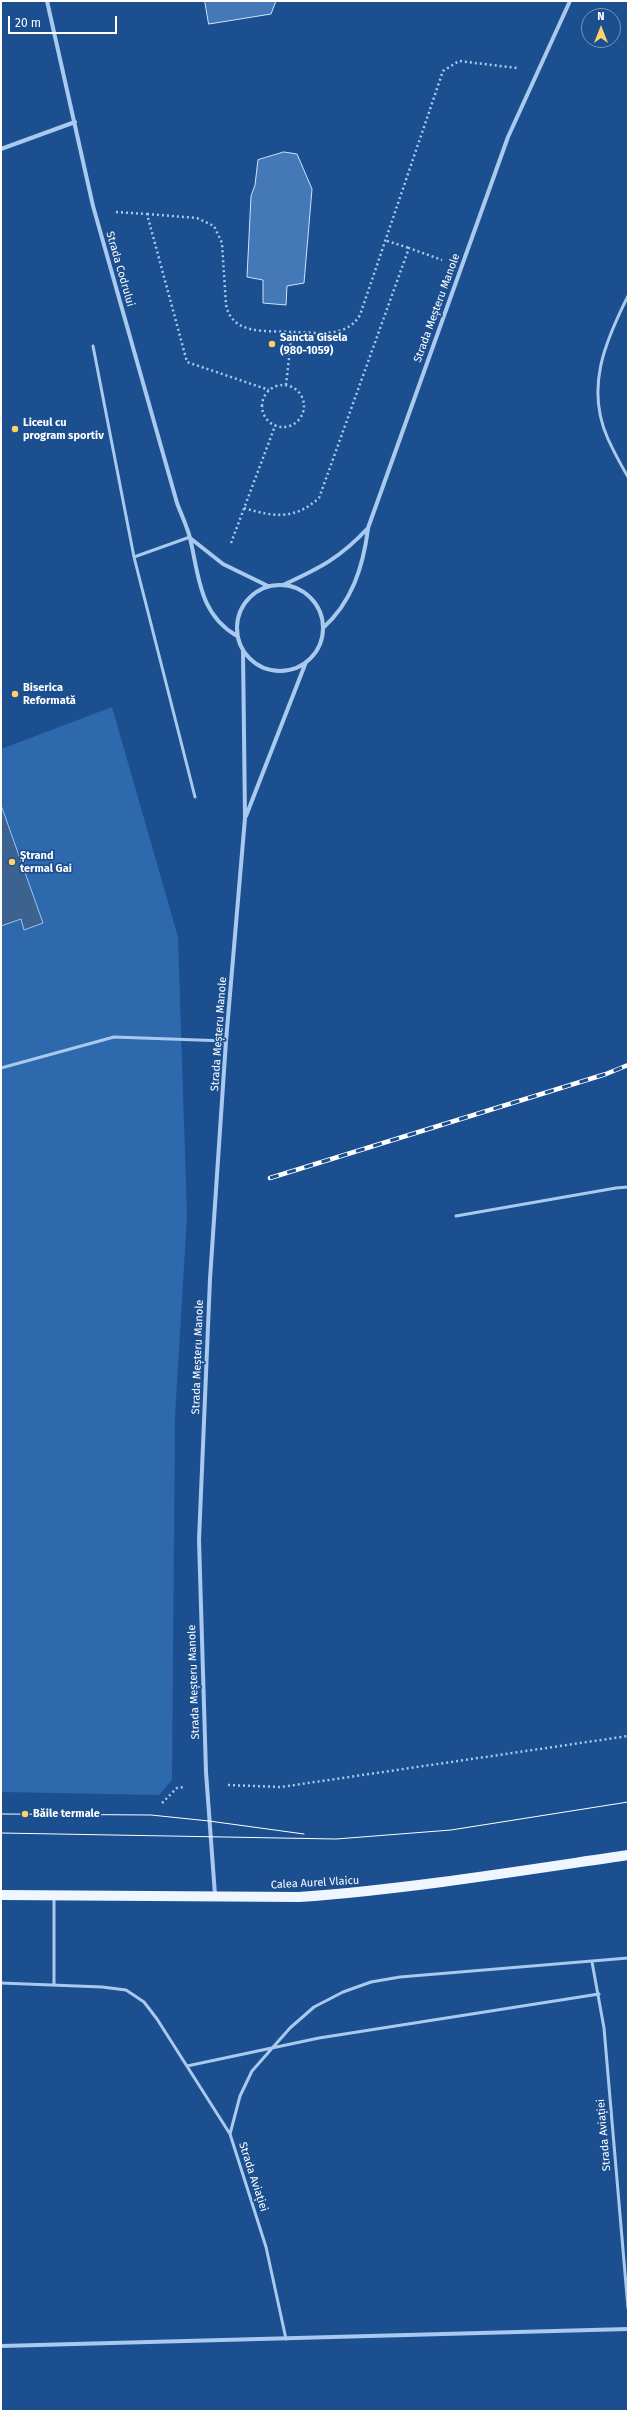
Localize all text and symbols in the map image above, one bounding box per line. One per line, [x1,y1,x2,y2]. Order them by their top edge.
scale bar [10,8,119,34]
north arrow [581,8,621,48]
text: N [597,10,605,23]
text: 20 m [15,16,41,30]
street label: Strada Codrului [103,230,137,308]
street label: Strada Meșteru Manole [411,252,463,364]
place label: Sancta Gisela (980-1059) [280,331,348,357]
marker: Sancta Gisela (980-1059) [267,339,277,349]
place label: Liceul cu program sportiv [23,416,104,442]
marker: Liceul cu program sportiv [10,424,20,434]
place label: Biserica Reformată [23,681,76,707]
marker: Biserica Reformată [10,689,20,699]
place label: Ștrand termal Gai [20,849,72,875]
marker: Ștrand termal Gai [7,857,17,867]
street label: Strada Meșteru Manole [208,976,230,1092]
street label: Strada Meșteru Manole [189,1299,207,1415]
street label: Strada Meșteru Manole [185,1624,203,1740]
place label: Băile termale [33,1807,100,1821]
marker: Băile termale [20,1809,30,1819]
street label: Calea Aurel Vlaicu [270,1874,360,1892]
street label: Strada Aviației [594,2098,614,2172]
street label: Strada Aviației [236,2141,270,2213]

